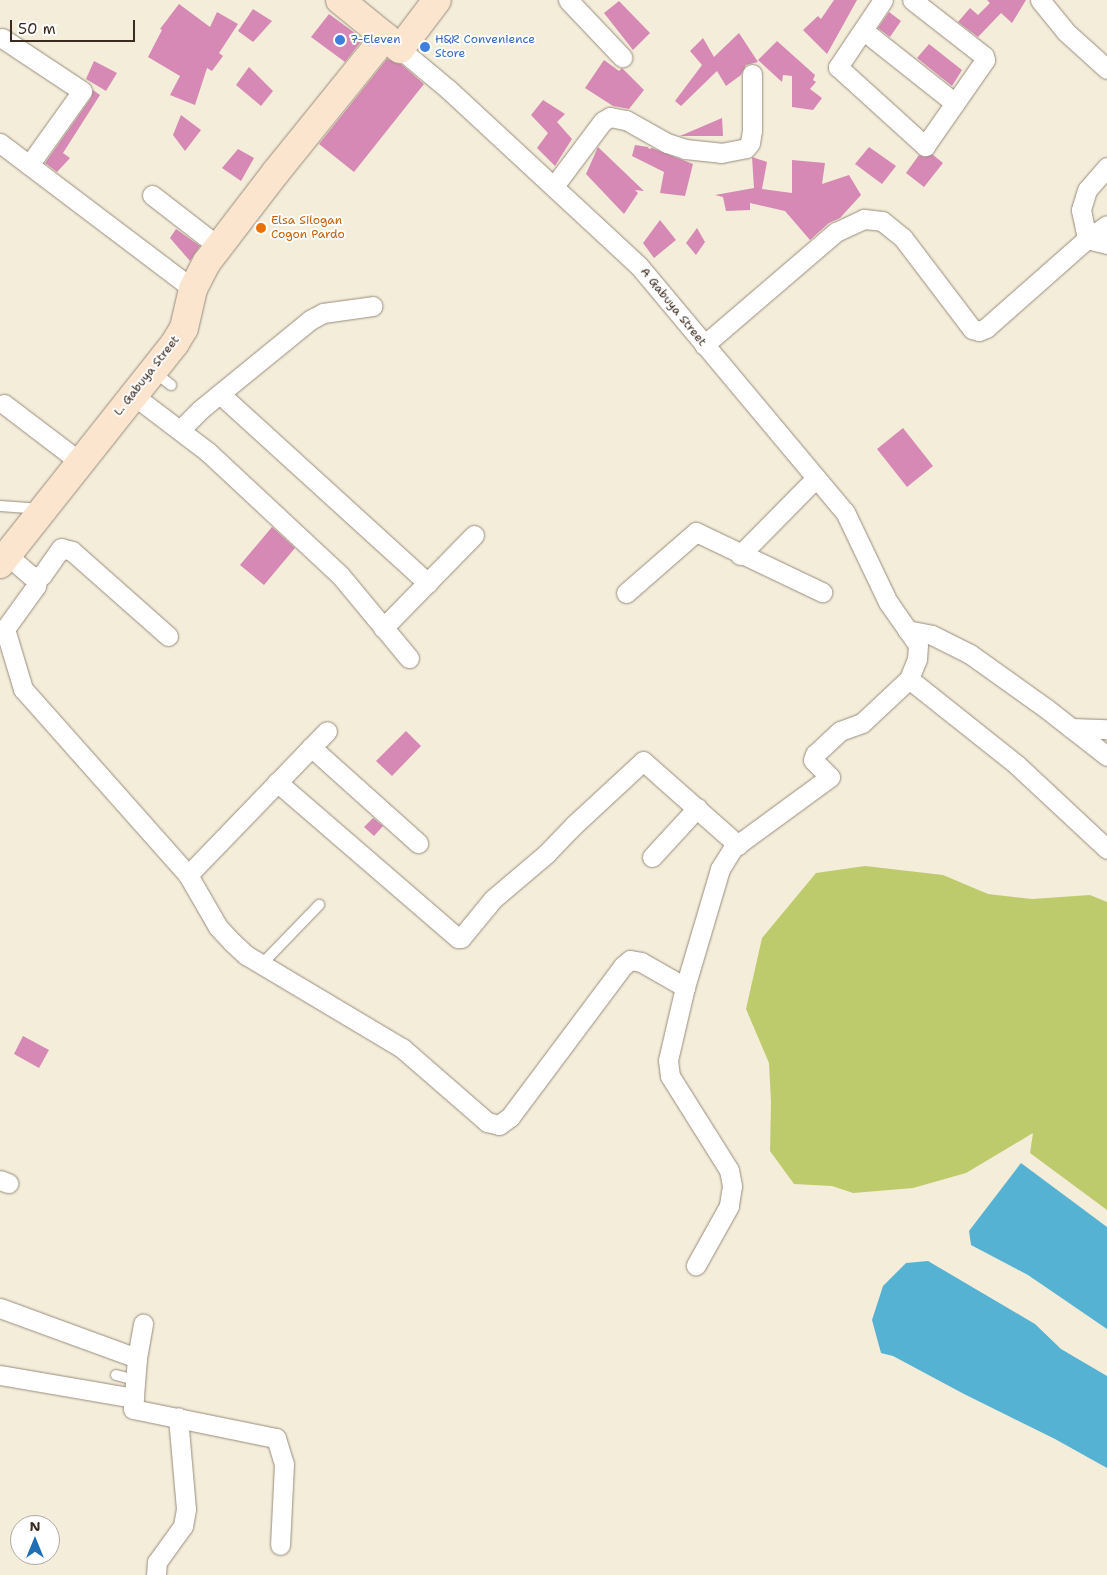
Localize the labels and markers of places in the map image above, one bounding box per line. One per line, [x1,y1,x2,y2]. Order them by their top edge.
place label: 7-Eleven [350,33,401,47]
place label: H&R Convenience Store [435,33,535,61]
marker: 7-Eleven [334,34,346,46]
marker: H&R Convenience Store [419,41,431,53]
place label: Elsa Silogan Cogon Pardo [271,214,345,242]
marker: Elsa Silogan Cogon Pardo [255,222,267,234]

